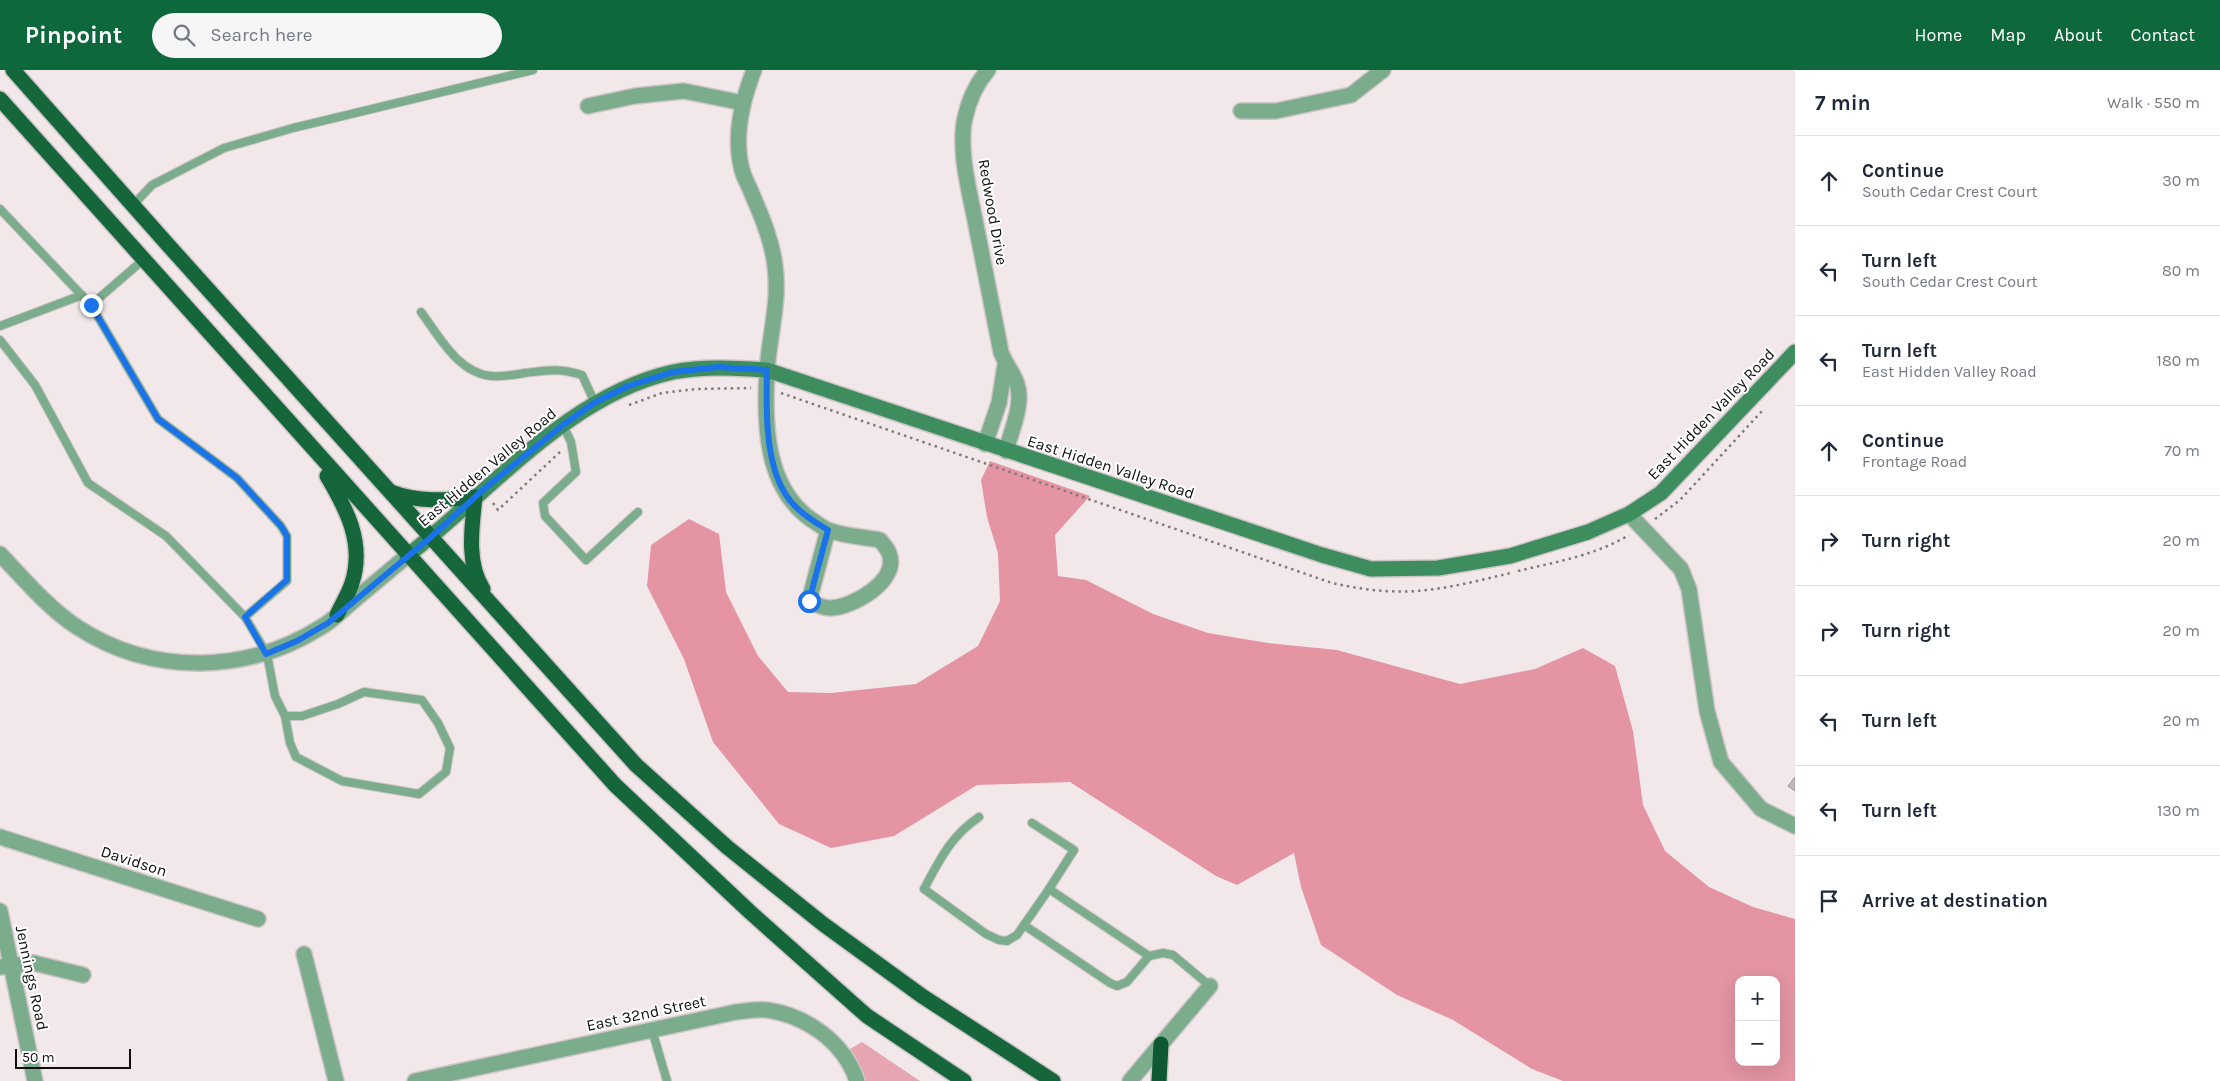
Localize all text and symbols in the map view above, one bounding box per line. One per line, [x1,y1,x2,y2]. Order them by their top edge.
search box [152,13,502,58]
text: Pinpoint [25,21,122,49]
icon: search [170,21,198,49]
text: Search here [210,24,312,46]
text: Home [1914,24,1962,46]
text: Map [1990,24,2026,46]
text: About [2054,24,2103,46]
text: Contact [2131,24,2195,46]
text: 7 min [1815,91,1871,115]
text: Walk · 550 m [2107,93,2200,112]
street label: Redwood Drive [974,158,1012,266]
text: Continue [1862,160,1944,182]
icon: ahead [1815,167,1843,195]
text: 30 m [2162,171,2200,190]
text: South Cedar Crest Court [1862,182,2038,201]
text: Turn left [1862,250,1937,272]
icon: left [1815,257,1843,285]
text: 80 m [2162,261,2200,280]
text: South Cedar Crest Court [1862,272,2038,291]
route end [80,294,103,317]
text: Turn left [1862,340,1937,362]
street label: East Hidden Valley Road [1643,345,1779,483]
icon: left [1815,347,1843,375]
text: 180 m [2157,351,2200,370]
text: East Hidden Valley Road [1862,362,2037,381]
street label: East Hidden Valley Road [414,404,560,530]
text: Continue [1862,430,1944,452]
street label: East Hidden Valley Road [1025,431,1197,503]
icon: ahead [1815,437,1843,465]
text: 70 m [2164,441,2200,460]
text: Frontage Road [1862,452,1967,471]
icon: right [1815,527,1843,555]
text: Turn right [1862,530,1951,552]
text: 20 m [2162,531,2200,550]
route start [798,590,821,613]
icon: right [1815,617,1843,645]
text: Turn right [1862,620,1951,642]
text: 20 m [2162,621,2200,640]
icon: left [1815,707,1843,735]
text: Turn left [1862,710,1937,732]
text: 20 m [2162,711,2200,730]
icon: left [1815,797,1843,825]
text: Turn left [1862,800,1937,822]
text: 130 m [2157,801,2200,820]
street label: Davidson [99,841,169,881]
icon: arrive [1815,887,1843,915]
text: Arrive at destination [1862,890,2048,912]
street label: Jennings Road [12,924,52,1032]
map controls [1735,976,1780,1066]
button: + [1735,976,1780,1021]
street label: East 32nd Street [585,991,707,1035]
button: − [1735,1021,1780,1066]
scale bar [15,1046,131,1069]
text: 50 m [22,1049,55,1066]

